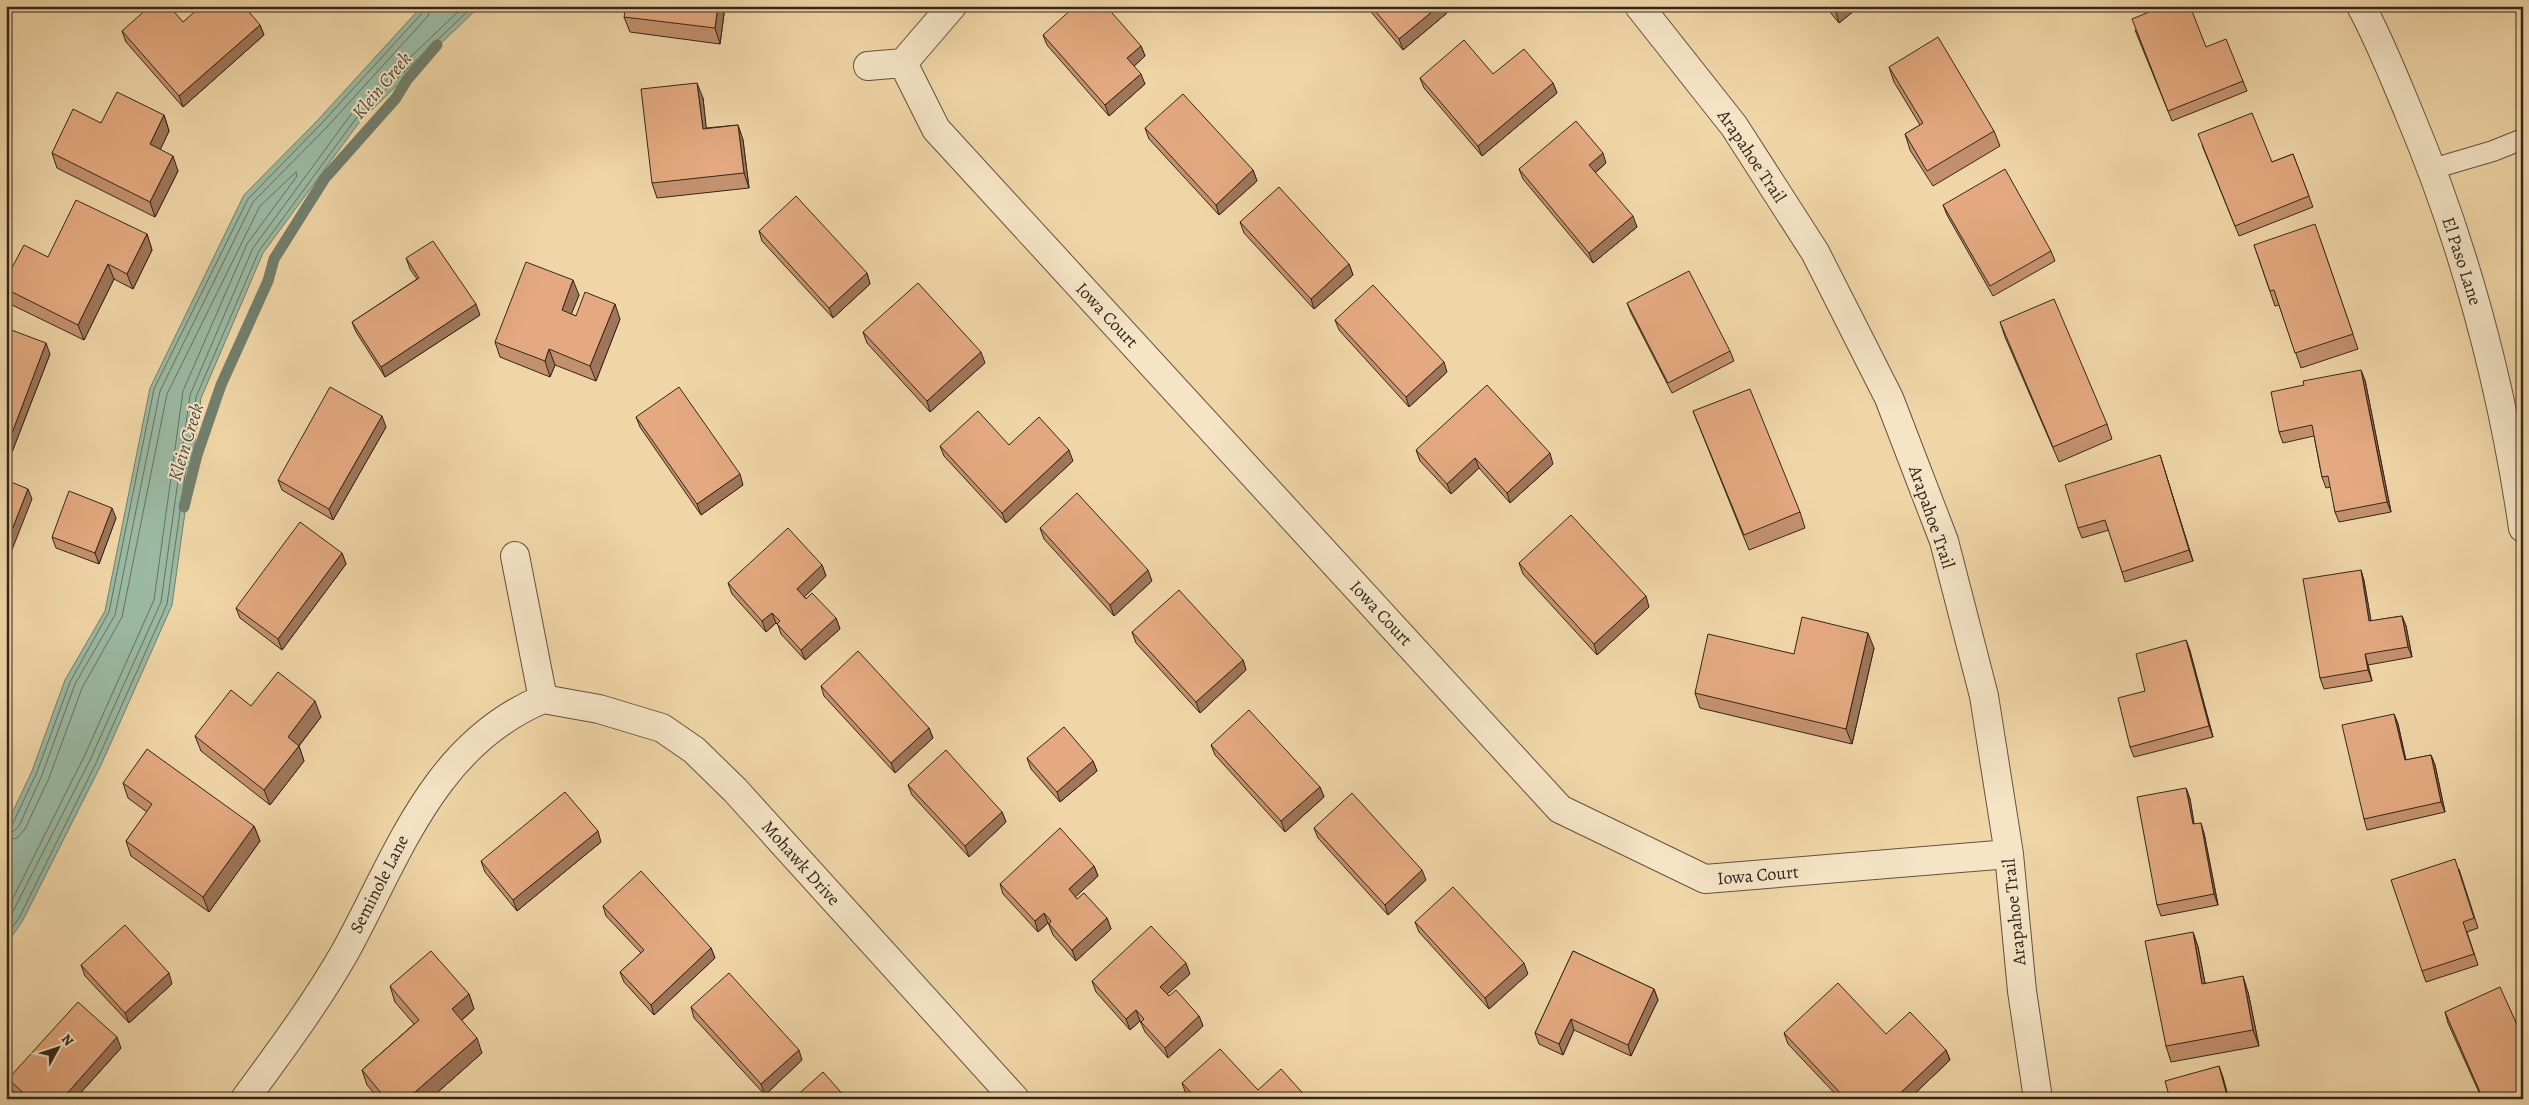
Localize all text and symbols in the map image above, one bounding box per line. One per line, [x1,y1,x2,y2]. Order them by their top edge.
water label: Klein Creek [346,47,417,125]
street label: Arapahoe Trail [1712,104,1792,208]
street label: El Paso Lane [2436,214,2488,308]
street label: Iowa Court [1070,277,1144,353]
water label: Klein Creek [162,400,210,484]
street label: Arapahoe Trail [1903,461,1961,572]
street label: Iowa Court [1344,575,1418,651]
street label: Mohawk Drive [756,815,846,911]
street label: Seminole Lane [344,831,414,937]
street label: Arapahoe Trail [1996,857,2032,968]
street label: Iowa Court [1716,859,1800,891]
north arrow [32,1022,82,1072]
text: N [57,1030,78,1050]

